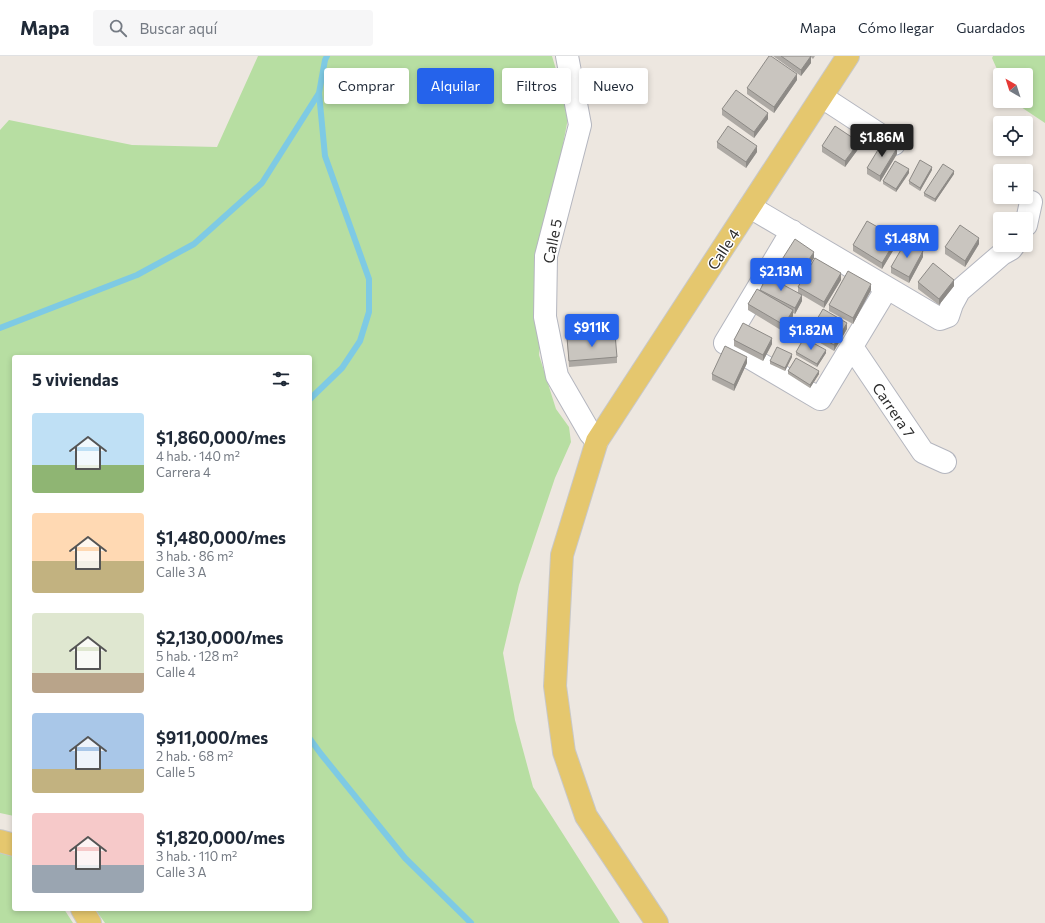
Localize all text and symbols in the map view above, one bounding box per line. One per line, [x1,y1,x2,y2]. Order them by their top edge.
search box [93,10,373,46]
text: Mapa [20,16,69,39]
icon: search [107,17,129,39]
text: Buscar aquí [139,19,217,37]
text: Mapa [800,19,836,36]
text: Cómo llegar [858,19,934,36]
text: Guardados [956,19,1025,36]
chip: Comprar [324,68,409,104]
chip: Alquilar [417,68,494,104]
chip: Filtros [502,68,571,104]
chip: Nuevo [579,68,648,104]
north arrow [993,68,1033,108]
map controls [993,68,1033,252]
button: locate [993,116,1033,156]
pin: $1.86M [849,124,915,158]
text: $1.86M [859,129,905,145]
button: + [993,164,1033,204]
button: − [993,212,1033,252]
street label: Calle 5 [539,217,565,265]
street label: Calle 4 [703,225,743,273]
pin: $1.48M [874,225,940,259]
text: $1.48M [884,230,930,246]
pin: $2.13M [748,258,814,292]
text: $2.13M [759,263,803,279]
pin: $911K [564,314,620,348]
pin: $1.82M [778,317,844,351]
text: $911K [574,319,610,335]
text: $1.82M [789,322,833,338]
icon: filters [270,368,292,390]
text: 5 viviendas [32,369,119,390]
street label: Carrera 7 [869,379,919,441]
text: $1,860,000/mes [156,427,286,448]
icon: home [64,429,112,477]
text: 4 hab. · 140 m² [156,448,240,464]
text: Carrera 4 [156,464,211,480]
text: $1,480,000/mes [156,527,286,548]
icon: home [64,529,112,577]
text: 3 hab. · 86 m² [156,548,233,564]
text: Calle 3 A [156,564,207,580]
text: $2,130,000/mes [156,627,284,648]
icon: home [64,629,112,677]
text: 5 hab. · 128 m² [156,648,238,664]
text: Calle 4 [156,664,195,680]
text: $911,000/mes [156,727,268,748]
icon: home [64,729,112,777]
text: 2 hab. · 68 m² [156,748,233,764]
text: Calle 5 [156,764,195,780]
text: $1,820,000/mes [156,827,285,848]
icon: home [64,829,112,877]
text: 3 hab. · 110 m² [156,848,237,864]
text: Calle 3 A [156,864,207,880]

